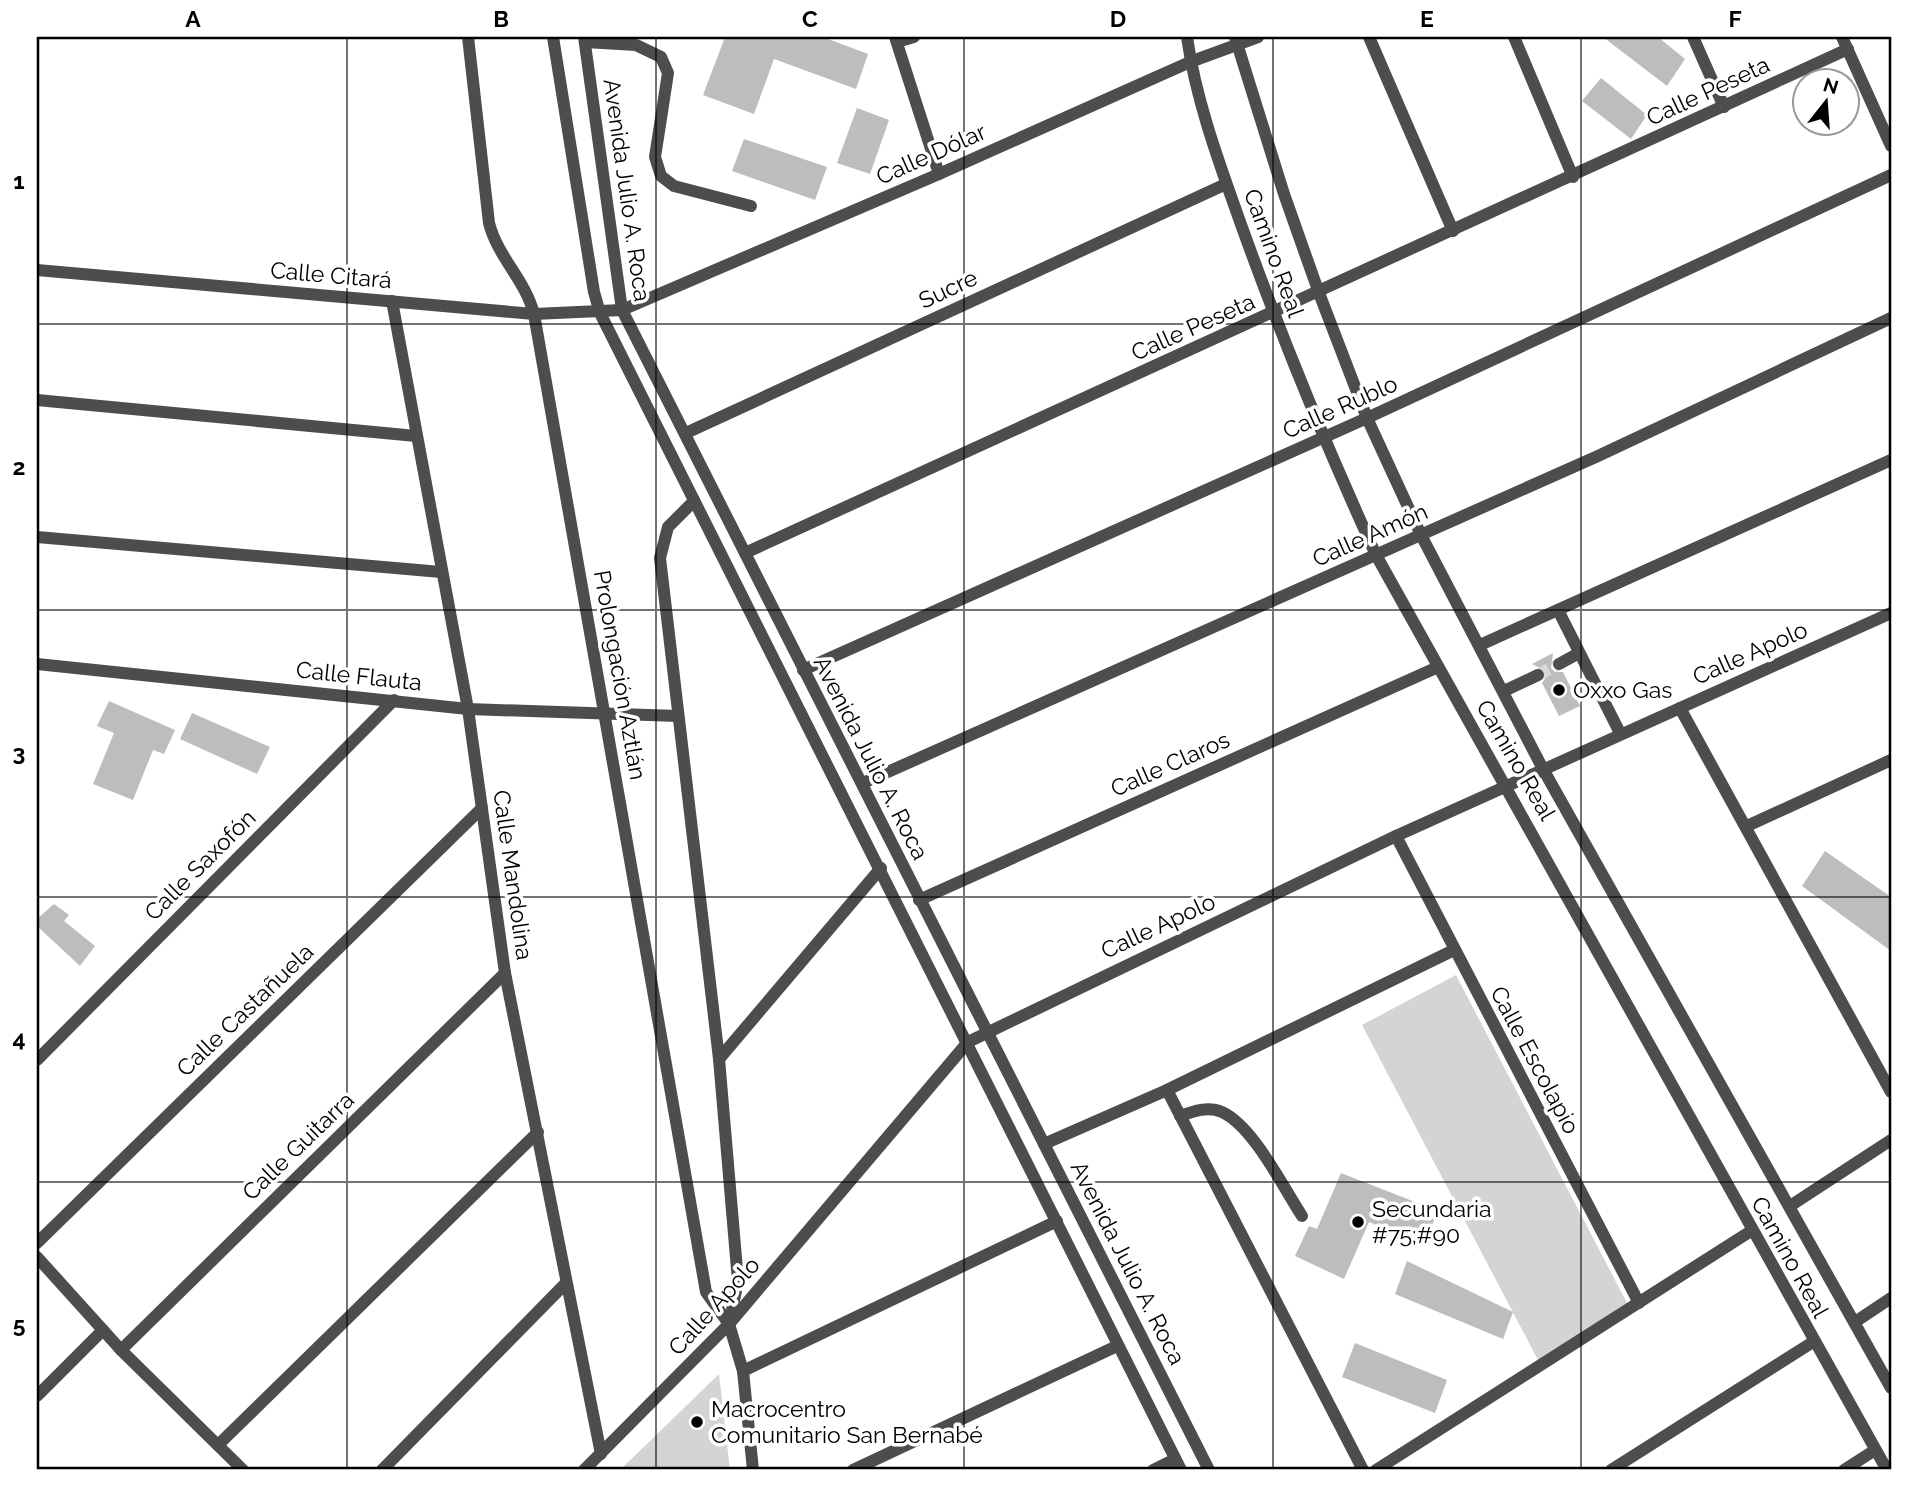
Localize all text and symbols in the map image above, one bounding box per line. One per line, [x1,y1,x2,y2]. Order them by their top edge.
text: A [185,5,201,32]
text: B [493,5,509,32]
text: C [802,5,818,32]
text: D [1110,5,1126,32]
text: E [1420,5,1434,32]
text: F [1728,5,1742,32]
street label: Calle Peseta [1642,50,1774,131]
north arrow [1792,66,1862,136]
text: N [1821,73,1841,98]
street label: Avenida Julio A. Roca [598,77,656,303]
street label: Calle Dólar [872,117,990,190]
text: 1 [13,167,25,194]
street label: Camino Real [1239,185,1310,321]
street label: Calle Citará [269,256,393,293]
street label: Sucre [914,263,981,314]
street label: Calle Peseta [1127,287,1259,366]
street label: Calle Rublo [1278,369,1401,444]
text: 2 [13,453,25,480]
street label: Calle Amón [1308,497,1432,572]
street label: Prolongación Aztlán [589,568,652,782]
street label: Calle Apolo [1688,615,1811,690]
street label: Avenida Julio A. Roca [808,652,934,864]
street label: Calle Flauta [295,655,423,696]
place label: Oxxo Gas [1573,676,1672,703]
marker: Oxxo Gas [1551,682,1567,698]
street label: Camino Real [1471,695,1562,825]
street label: Calle Claros [1106,725,1233,802]
text: 3 [13,739,25,766]
street label: Calle Mandolina [488,788,539,962]
street label: Calle Saxofón [139,804,261,926]
street label: Calle Apolo [1096,887,1219,964]
street label: Calle Castañuela [171,938,318,1082]
street label: Calle Escolapio [1485,981,1586,1138]
text: 4 [12,1025,26,1052]
street label: Calle Guitarra [236,1086,359,1205]
street label: Avenida Julio A. Roca [1065,1157,1191,1369]
street label: Camino Real [1746,1191,1835,1323]
place label: Secundaria #75;#90 [1372,1195,1492,1248]
marker: Secundaria #75;#90 [1350,1214,1366,1230]
street label: Calle Apolo [662,1251,765,1360]
text: 5 [13,1311,26,1338]
place label: Macrocentro Comunitario San Bernabé [711,1395,983,1448]
marker: Macrocentro Comunitario San Bernabé [689,1414,705,1430]

